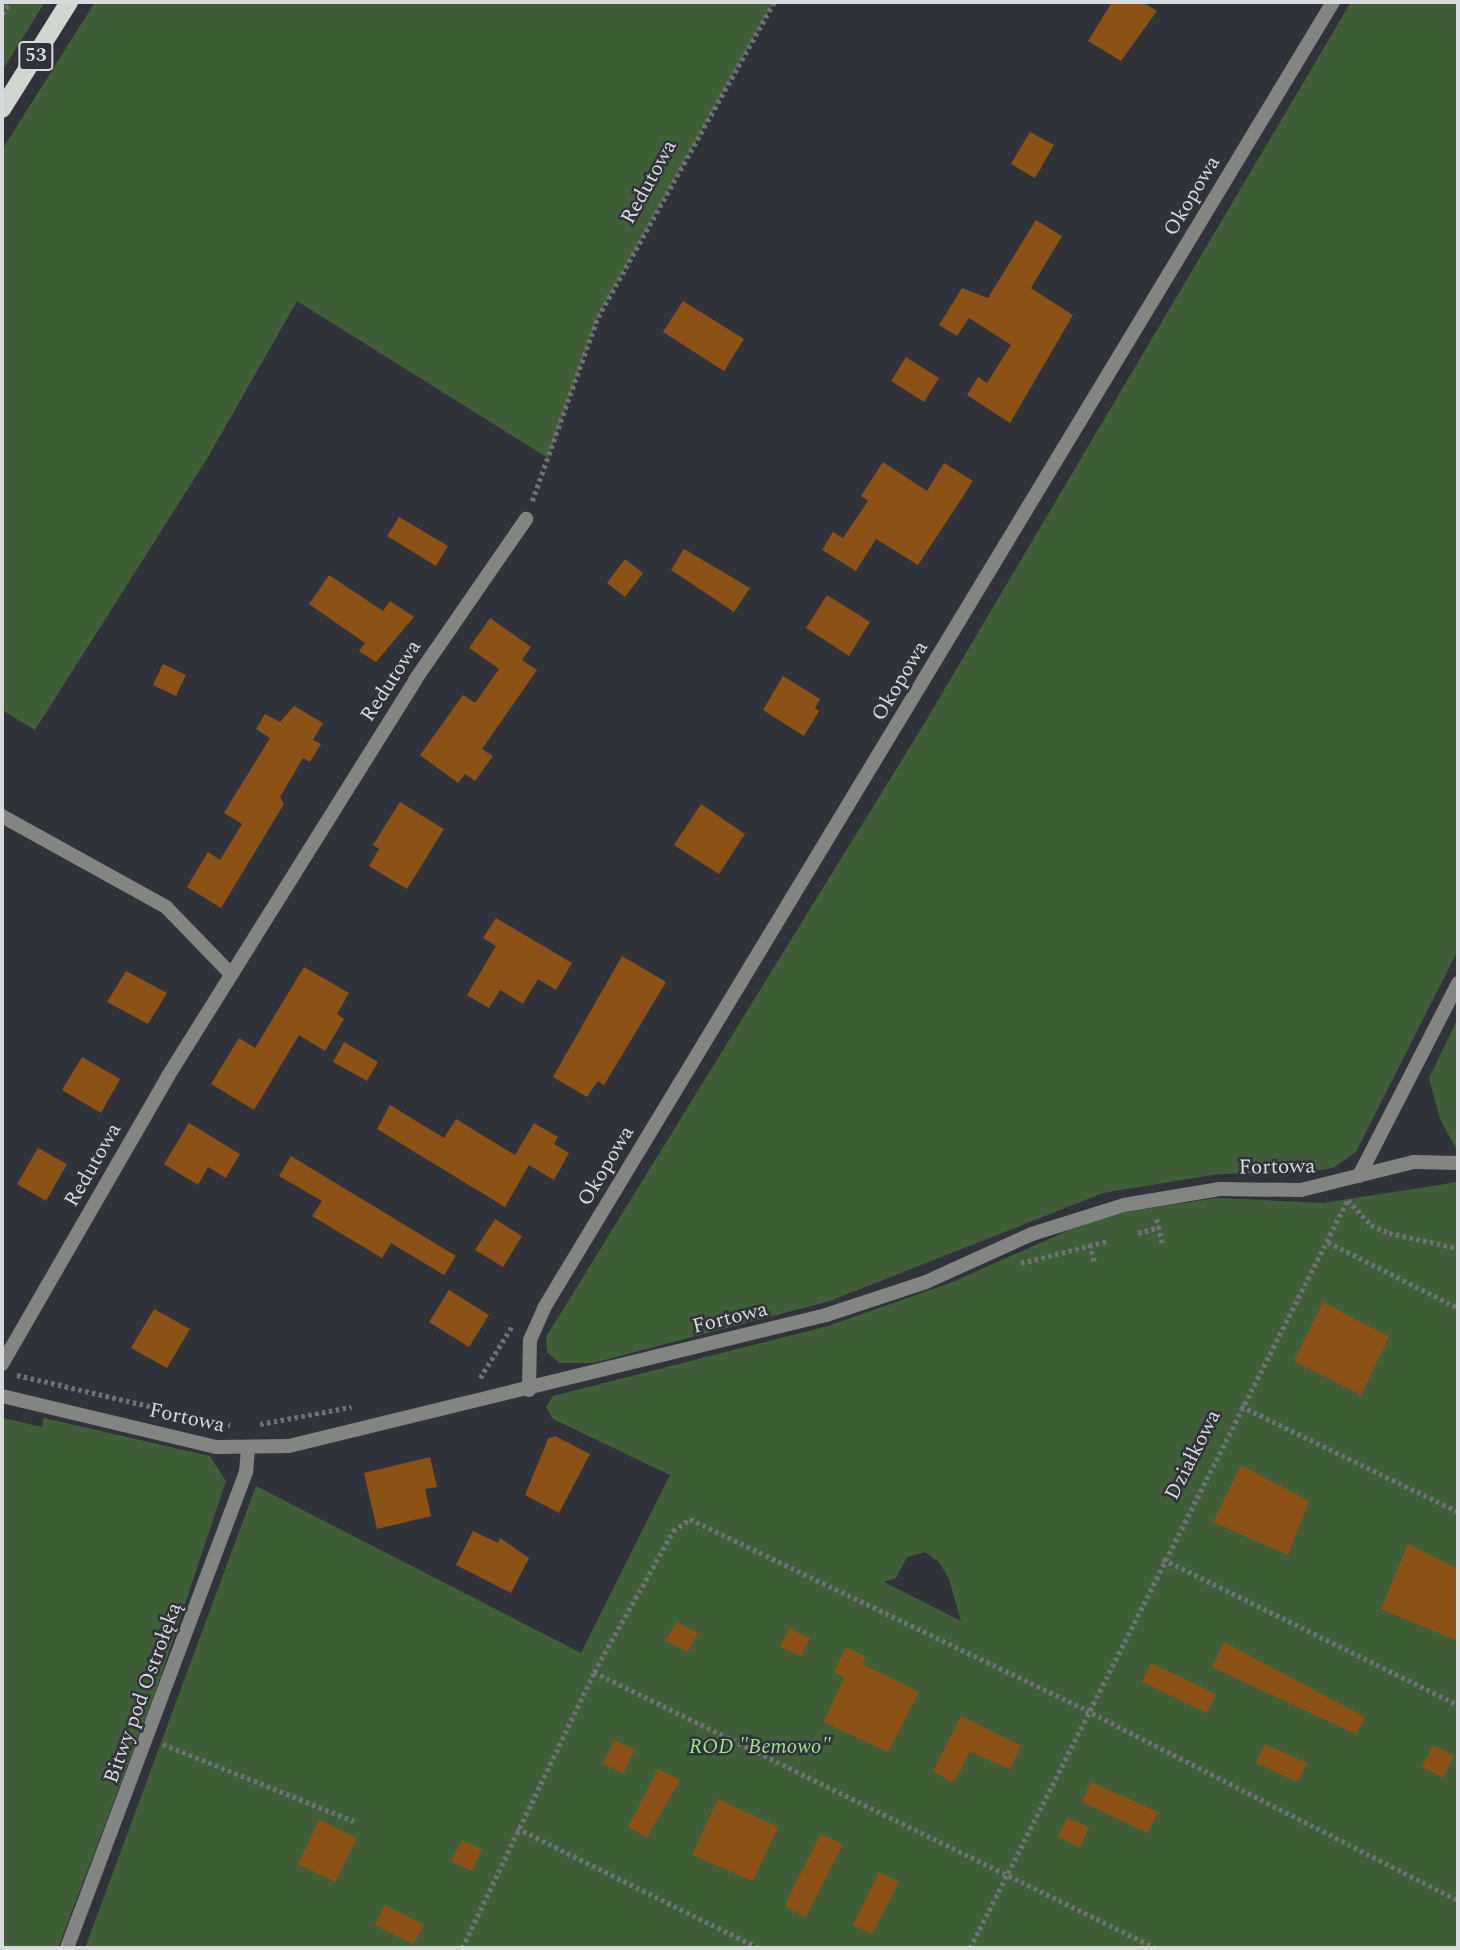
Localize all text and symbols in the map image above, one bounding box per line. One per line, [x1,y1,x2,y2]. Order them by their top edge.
road number: 53 [17,40,55,72]
street label: Redutowa [616,135,682,229]
street label: Okopowa [1158,151,1226,241]
street label: Redutowa [355,635,427,727]
street label: Okopowa [866,636,934,726]
street label: Redutowa [59,1119,127,1211]
street label: Okopowa [572,1121,640,1211]
street label: Fortowa [1238,1154,1316,1180]
street label: Fortowa [690,1296,770,1340]
street label: Fortowa [147,1398,227,1438]
street label: Działkowa [1160,1406,1226,1504]
street label: Bitwy pod Ostrołęką [99,1599,187,1787]
park label: ROD "Bemowo" [689,1734,831,1760]

